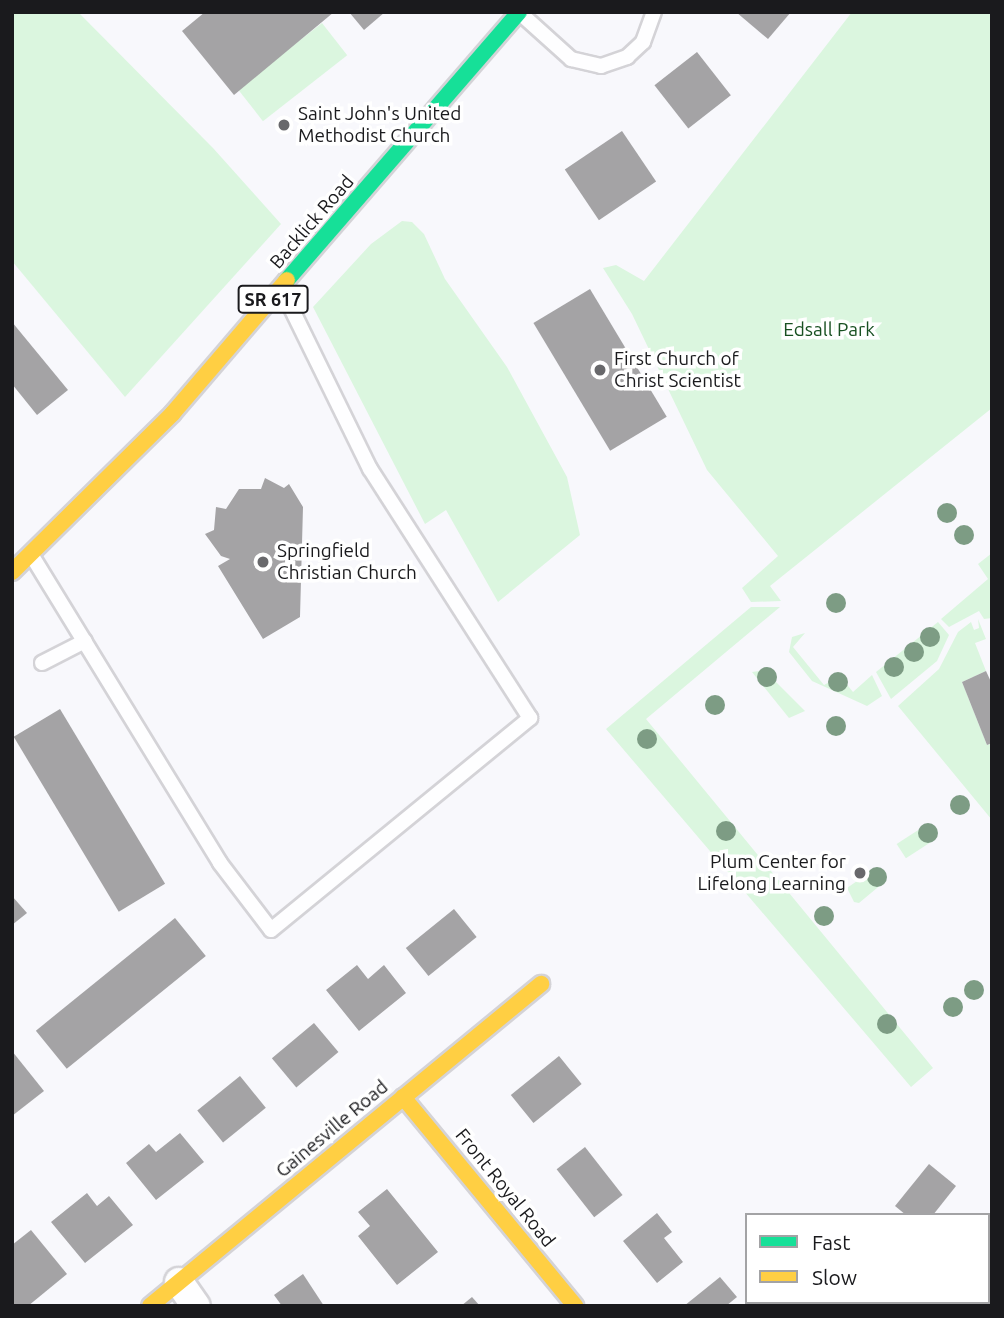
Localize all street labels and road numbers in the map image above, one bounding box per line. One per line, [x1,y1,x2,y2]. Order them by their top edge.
street label: Backlick Road [265,171,359,273]
road number: SR 617 [236,284,310,314]
street label: Gainesville Road [271,1076,393,1182]
street label: Front Royal Road [450,1124,560,1252]

